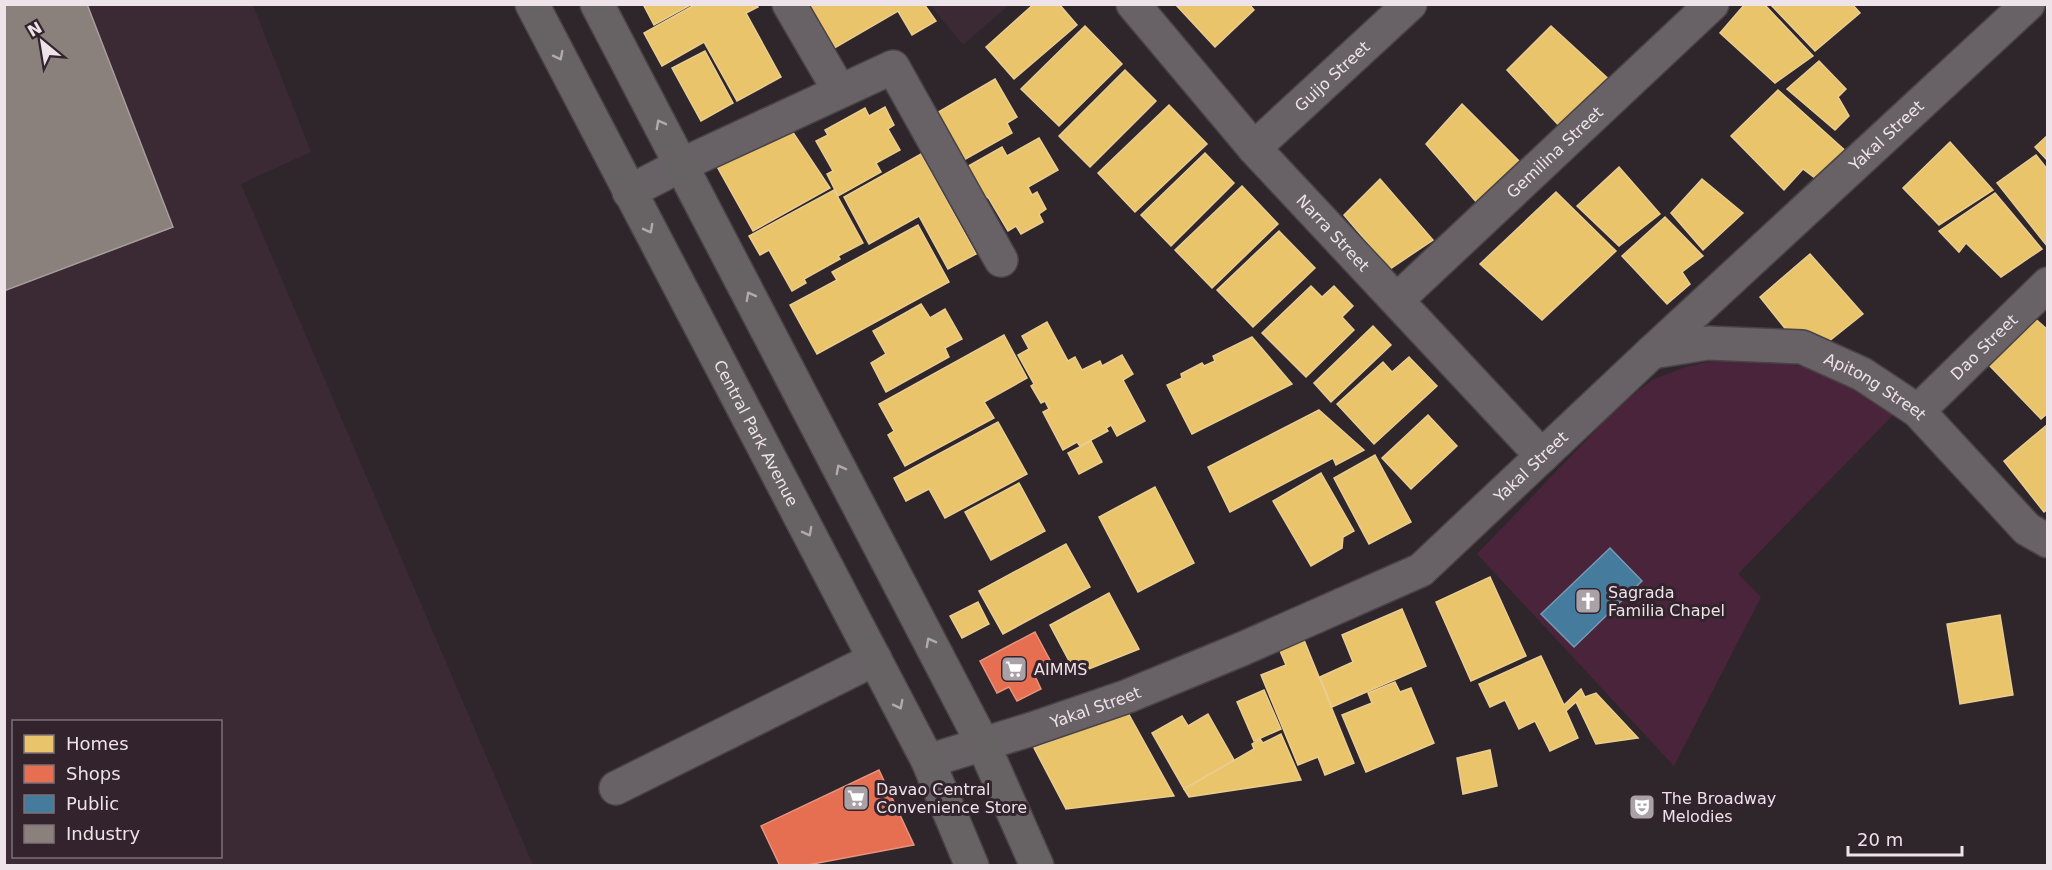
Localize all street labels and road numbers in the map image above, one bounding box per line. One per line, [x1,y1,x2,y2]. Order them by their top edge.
street label: Guijo Street [1291,37,1374,116]
street label: Yakal Street [1845,97,1928,175]
street label: Gemilina Street [1503,103,1607,202]
street label: Narra Street [1292,191,1373,275]
street label: Dao Street [1947,310,2021,384]
street label: Apitong Street [1821,349,1930,424]
street label: Central Park Avenue [710,357,802,510]
street label: Yakal Street [1489,428,1572,507]
street label: Yakal Street [1047,683,1144,732]

